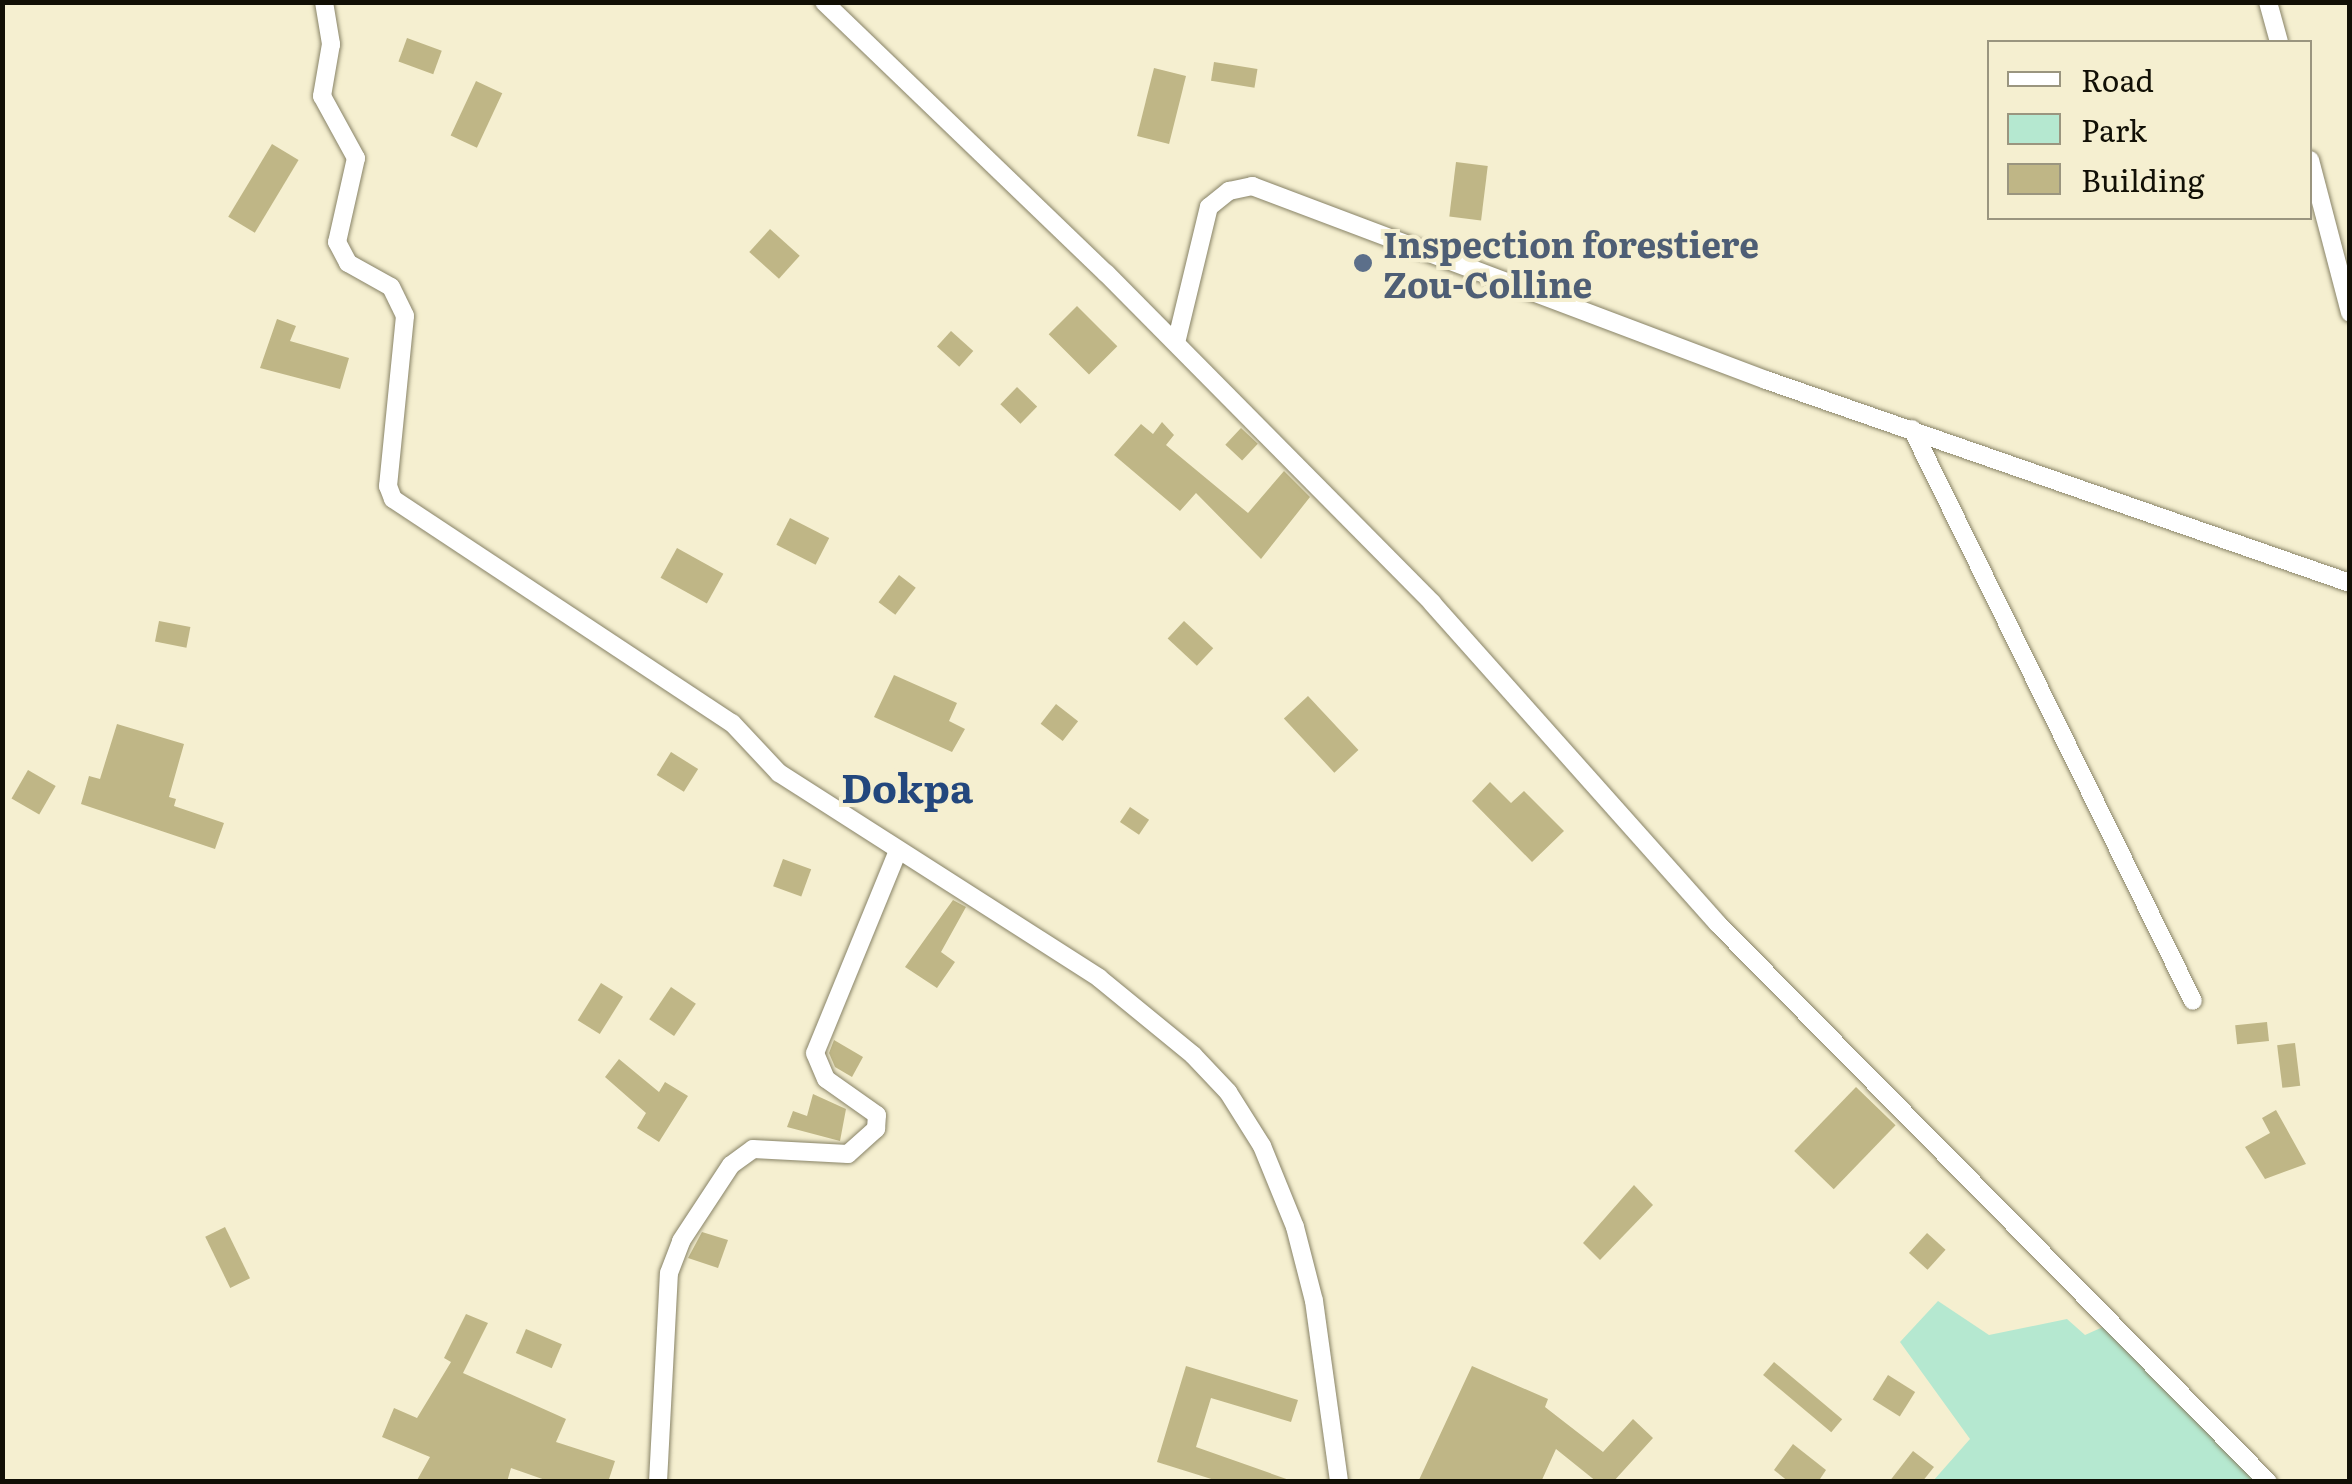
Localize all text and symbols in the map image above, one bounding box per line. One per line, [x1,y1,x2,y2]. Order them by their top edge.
legend [1987,40,2312,220]
text: Road [2081,57,2154,101]
text: Park [2081,107,2147,151]
text: Building [2081,157,2205,201]
place label: Inspection forestiere Zou-Colline [1383,222,1759,304]
marker: Inspection forestiere Zou-Colline [1352,252,1374,274]
district label: Dokpa [841,762,973,810]

